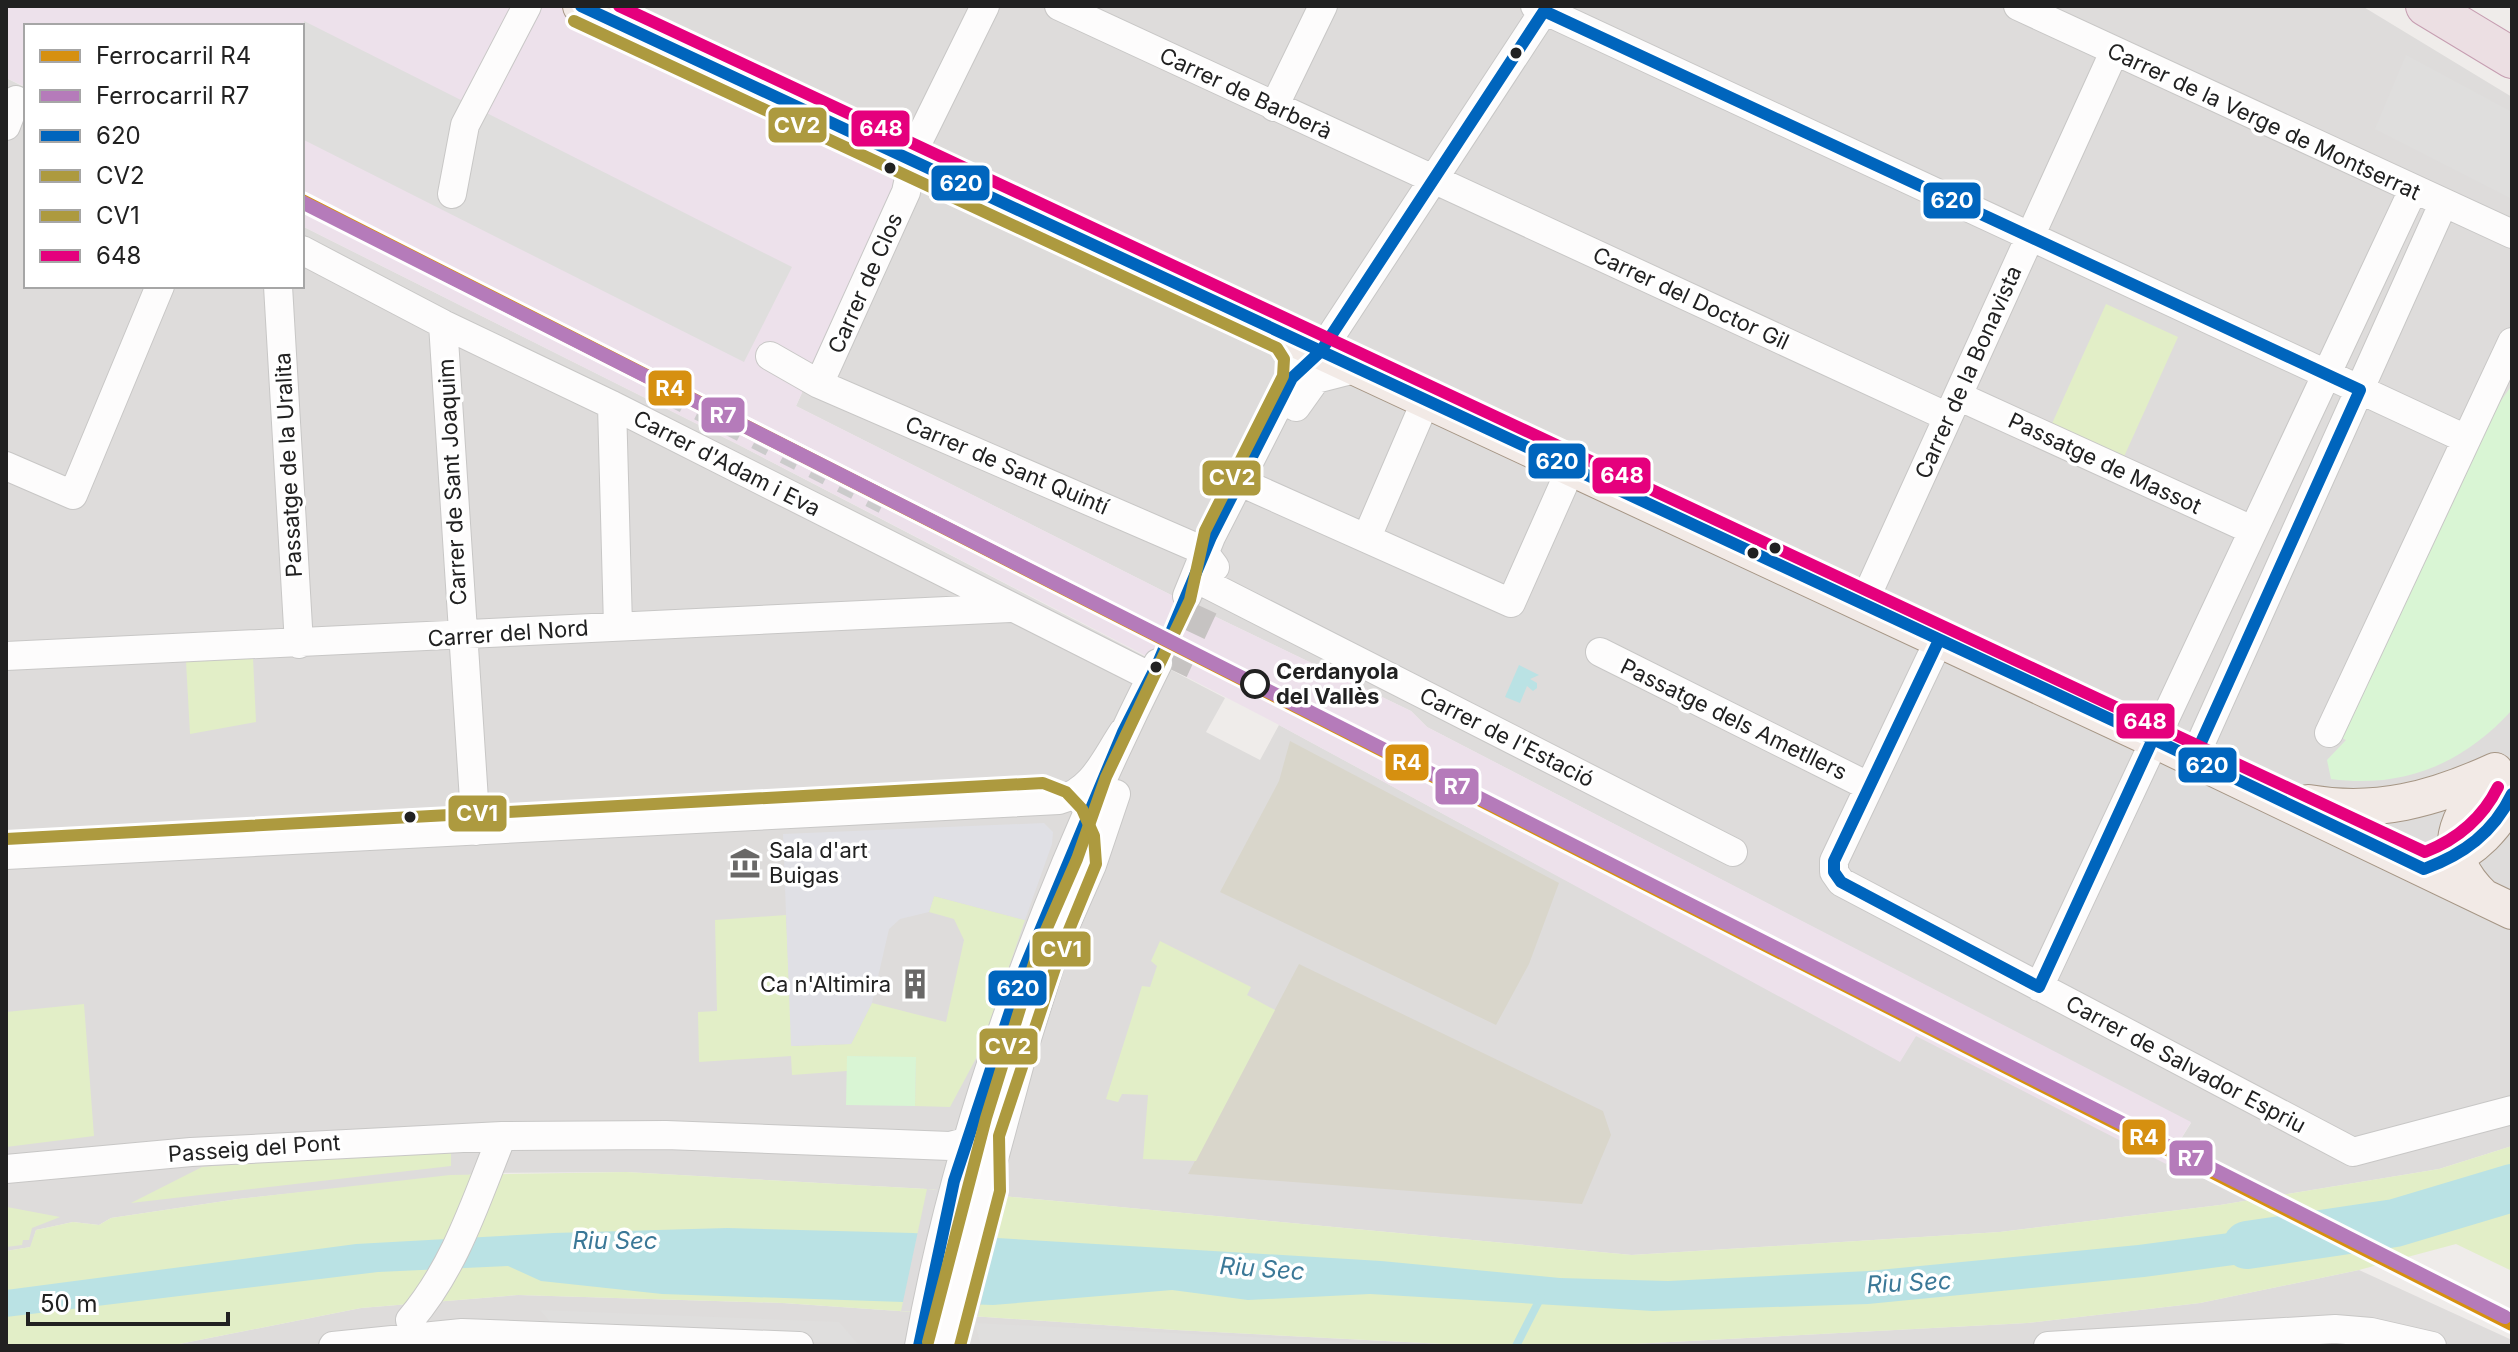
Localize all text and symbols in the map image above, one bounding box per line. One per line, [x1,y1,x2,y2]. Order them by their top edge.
legend [24,24,304,288]
street label: Carrer de la Verge de Montserrat [2103,37,2425,205]
text: Ferrocarril R4 [96,41,251,70]
street label: Carrer de Barberà [1156,42,1336,144]
unlabelled marker [1508,45,1524,61]
text: Ferrocarril R7 [96,81,249,110]
line badge: CV2 [767,106,828,144]
line badge: 648 [850,109,911,148]
text: CV2 [774,112,820,138]
text: 648 [859,115,903,141]
text: 620 [96,121,141,150]
unlabelled marker [882,160,898,176]
text: CV2 [96,161,145,190]
line badge: 620 [930,164,991,202]
text: 620 [940,170,982,196]
line badge: 620 [1922,181,1982,220]
text: 620 [1931,187,1973,213]
text: CV1 [96,201,140,230]
street label: Carrer de Clos [822,209,908,357]
text: 648 [96,241,141,270]
street label: Carrer del Doctor Gil [1589,241,1793,355]
street label: Carrer de la Bonavista [1909,262,2027,482]
street label: Passatge de la Uralita [269,352,307,578]
street label: Carrer de Sant Joaquim [433,358,471,606]
line badge: R4 [647,369,693,407]
text: R4 [655,375,685,401]
line badge: R7 [700,396,746,434]
text: R7 [709,402,737,428]
street label: Carrer d'Adam i Eva [629,405,825,521]
street label: Passatge de Massot [2004,407,2206,519]
street label: Carrer de Sant Quintí [901,410,1113,520]
line badge: 620 [1527,442,1587,480]
text: 620 [1536,448,1578,474]
line badge: 648 [1591,456,1652,495]
line badge: CV2 [1201,459,1262,497]
text: 648 [1600,462,1644,488]
text: CV2 [1209,464,1255,490]
unlabelled marker [1767,540,1783,556]
unlabelled marker [1745,545,1761,561]
street label: Carrer del Nord [427,614,589,652]
street label: Passatge dels Ametllers [1617,653,1851,785]
place label: Cerdanyola del Vallès [1276,658,1399,709]
unlabelled marker [1148,659,1164,675]
marker: Cerdanyola del Vallès [1241,670,1269,698]
street label: Carrer de l'Estació [1415,682,1599,792]
line badge: 648 [2115,702,2176,740]
text: 648 [2123,708,2167,734]
line badge: R4 [1384,743,1430,782]
line badge: 620 [2177,746,2238,784]
text: R4 [1392,749,1422,775]
text: 620 [2186,752,2228,778]
line badge: R7 [1434,767,1480,806]
text: R7 [1443,773,1471,799]
line badge: CV1 [447,794,508,833]
text: CV1 [456,800,498,826]
unlabelled marker [402,809,418,825]
place label: Sala d'art Buigas [769,837,868,888]
museum icon: Sala d'art Buigas [728,846,762,880]
line badge: CV1 [1031,930,1092,968]
text: CV1 [1040,936,1082,962]
building icon: Ca n'Altimira [898,967,932,1001]
line badge: 620 [987,969,1048,1007]
place label: Ca n'Altimira [760,971,891,997]
text: 620 [997,975,1039,1001]
street label: Carrer de Salvador Espriu [2062,990,2310,1138]
line badge: CV2 [978,1027,1039,1066]
text: CV2 [985,1033,1031,1059]
line badge: R4 [2121,1118,2167,1156]
text: R4 [2129,1124,2159,1150]
street label: Passeig del Pont [167,1129,341,1167]
line badge: R7 [2168,1139,2214,1177]
text: R7 [2177,1145,2205,1171]
water label: Riu Sec [572,1226,658,1255]
water label: Riu Sec [1219,1251,1306,1286]
water label: Riu Sec [1866,1266,1952,1299]
scale bar [28,1276,228,1326]
text: 50 m [40,1289,98,1318]

